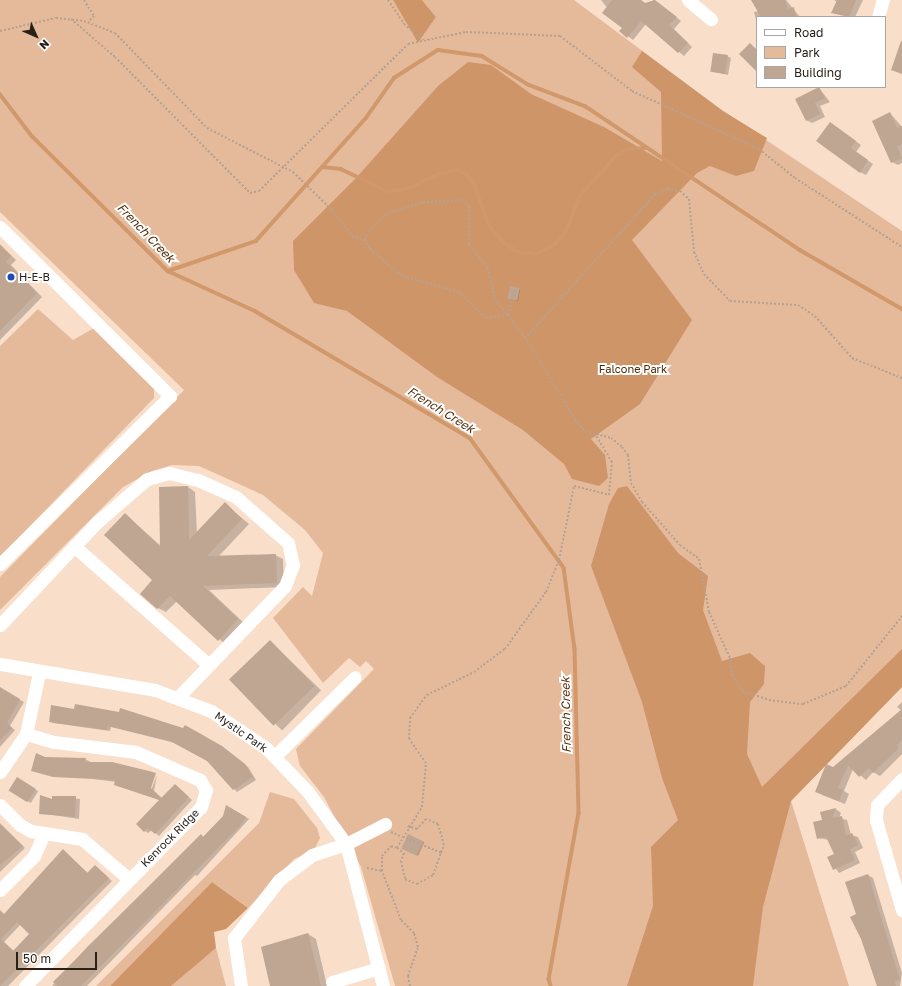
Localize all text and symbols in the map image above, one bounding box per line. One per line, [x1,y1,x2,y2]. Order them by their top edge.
north arrow [16,16,56,56]
legend [756,16,886,88]
text: Road [794,25,823,40]
text: N [37,37,52,52]
text: Park [794,45,820,60]
text: Building [794,65,842,80]
water label: French Creek [114,201,178,265]
place label: H-E-B [19,270,50,284]
marker: H-E-B [6,272,16,282]
park label: Falcone Park [599,362,667,376]
water label: French Creek [405,384,477,436]
water label: French Creek [558,677,574,753]
street label: Mystic Park [212,709,270,755]
street label: Kenrock Ridge [138,806,202,870]
scale bar [18,944,99,970]
text: 50 m [23,951,51,966]

